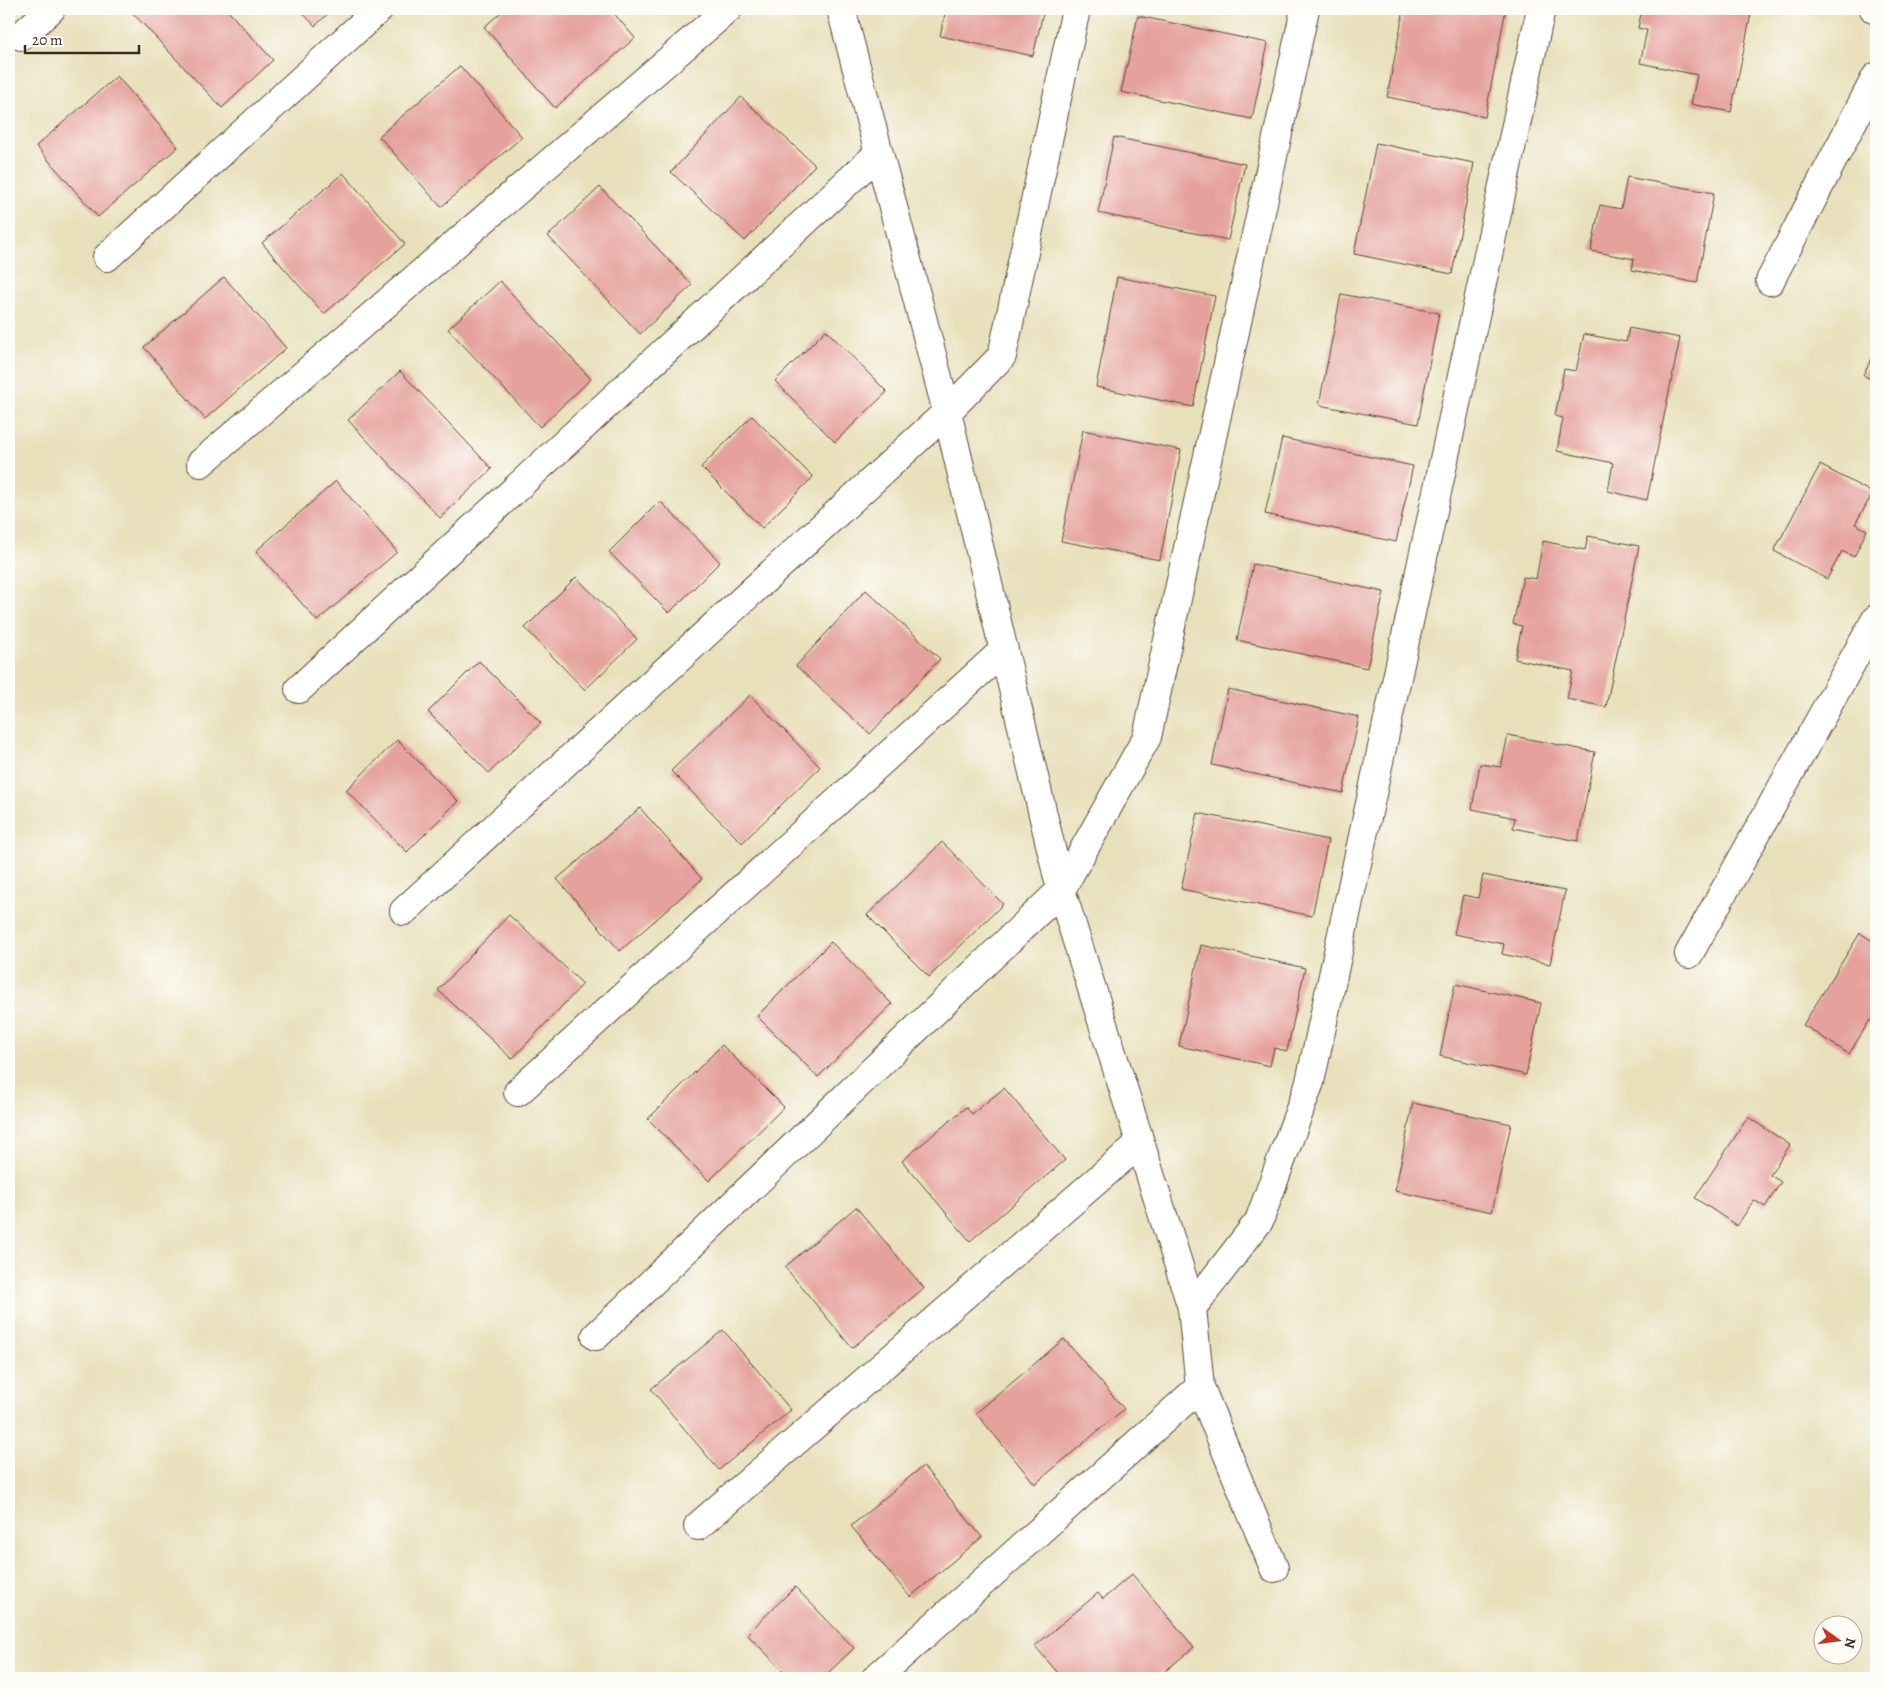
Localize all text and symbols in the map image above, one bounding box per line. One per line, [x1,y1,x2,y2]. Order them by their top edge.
scale bar [25,22,139,54]
text: 20 m [32,30,63,50]
north arrow [1812,1614,1862,1664]
text: N [1840,1636,1861,1650]

